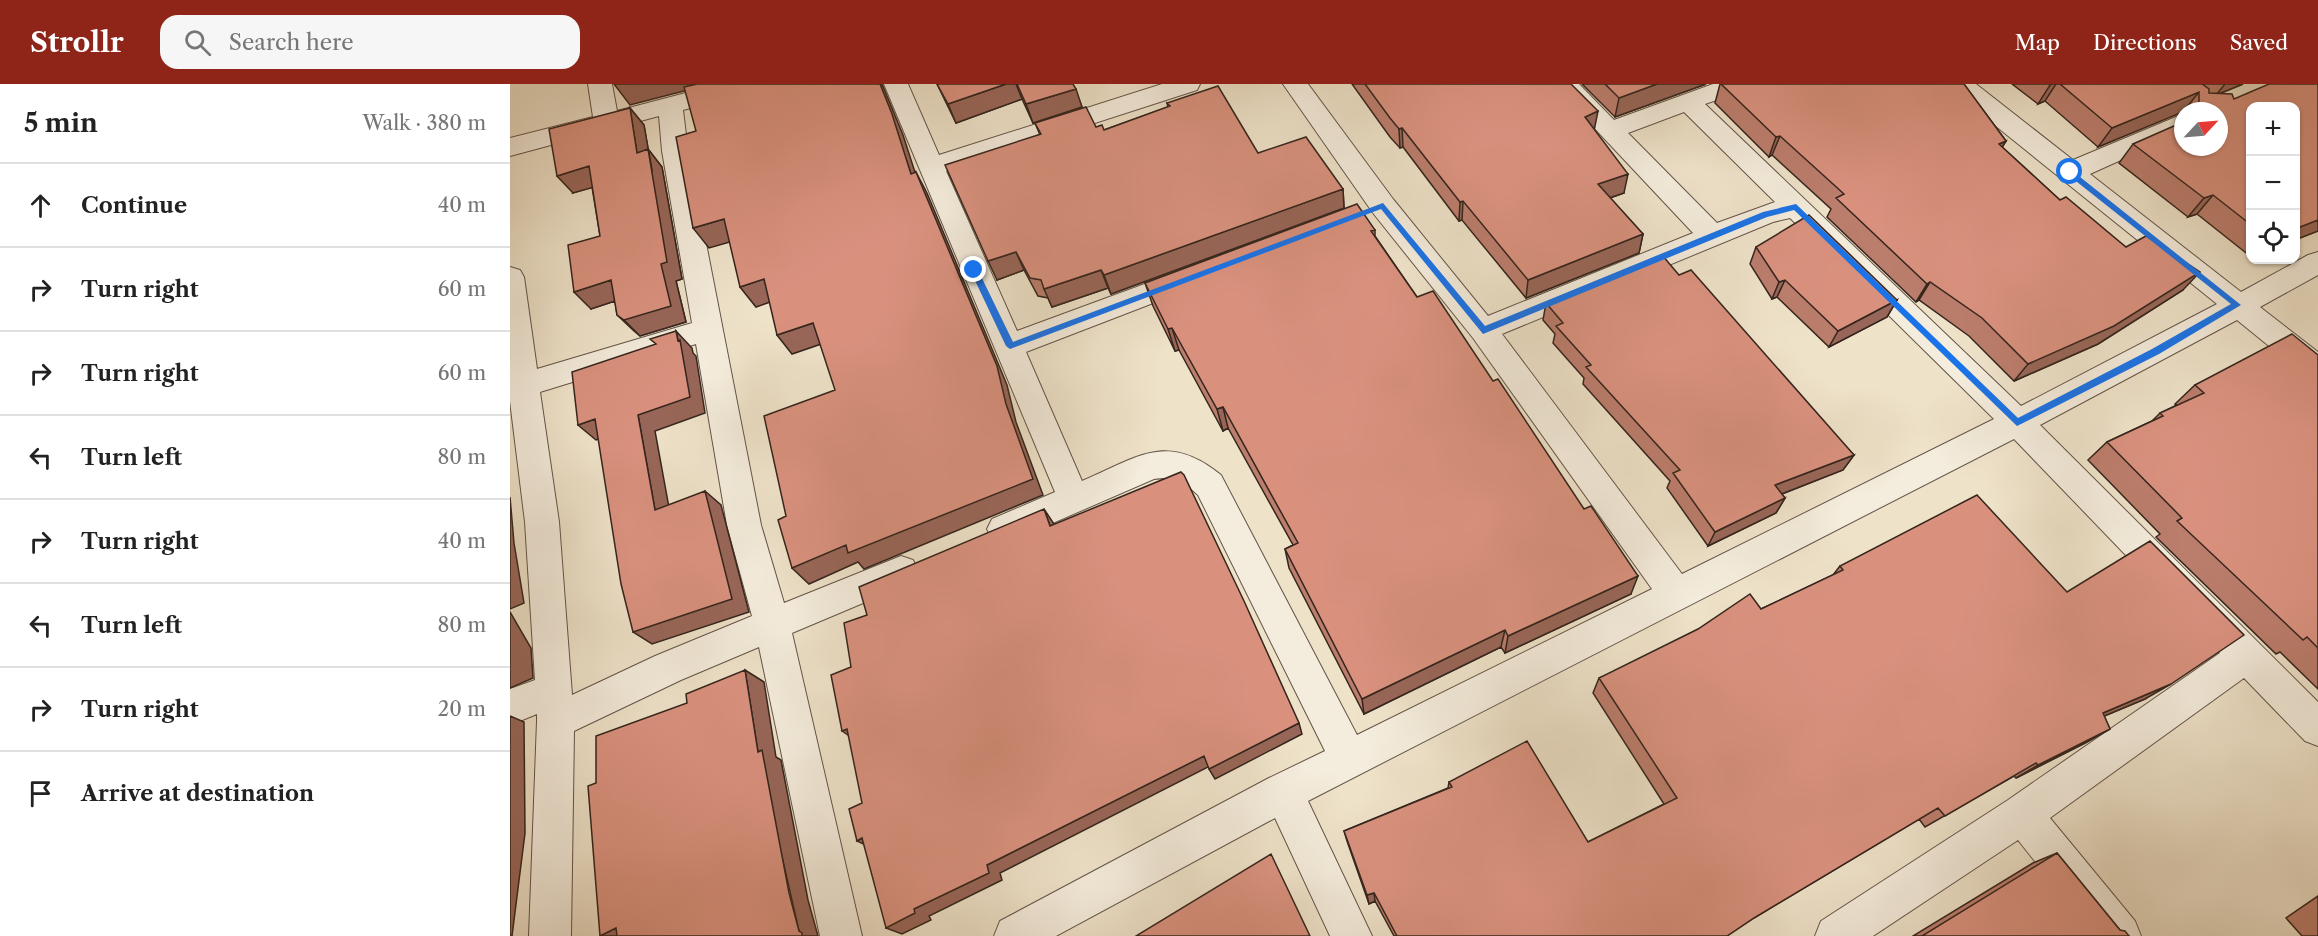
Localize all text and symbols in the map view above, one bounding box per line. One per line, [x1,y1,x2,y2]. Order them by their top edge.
search box [160,15,580,69]
text: Strollr [30,25,124,59]
icon: search [181,26,214,59]
text: Search here [229,29,353,56]
text: Map [2015,30,2060,55]
text: Directions [2093,30,2197,55]
text: Saved [2230,30,2288,55]
north arrow [2174,102,2228,156]
map controls [2246,102,2300,264]
button: + [2246,102,2300,156]
text: 5 min [24,107,98,139]
text: Walk · 380 m [362,111,486,135]
button: − [2246,156,2300,210]
route start [2056,158,2082,184]
icon: ahead [24,189,57,222]
text: Continue [81,192,187,219]
text: 40 m [438,193,486,217]
button: locate [2246,210,2300,264]
route end [960,256,986,282]
icon: right [24,273,57,306]
text: Turn right [81,276,199,303]
text: 60 m [438,277,486,301]
icon: right [24,357,57,390]
text: Turn right [81,360,199,387]
text: 60 m [438,361,486,385]
icon: left [24,441,57,474]
text: Turn left [81,444,182,471]
text: 80 m [438,445,486,469]
icon: right [24,525,57,558]
text: Turn right [81,528,199,555]
text: 40 m [438,529,486,553]
icon: left [24,609,57,642]
text: Turn left [81,612,182,639]
text: 80 m [438,613,486,637]
icon: right [24,693,57,726]
text: Turn right [81,696,199,723]
text: 20 m [438,697,486,721]
icon: arrive [24,777,57,810]
text: Arrive at destination [81,780,314,807]

